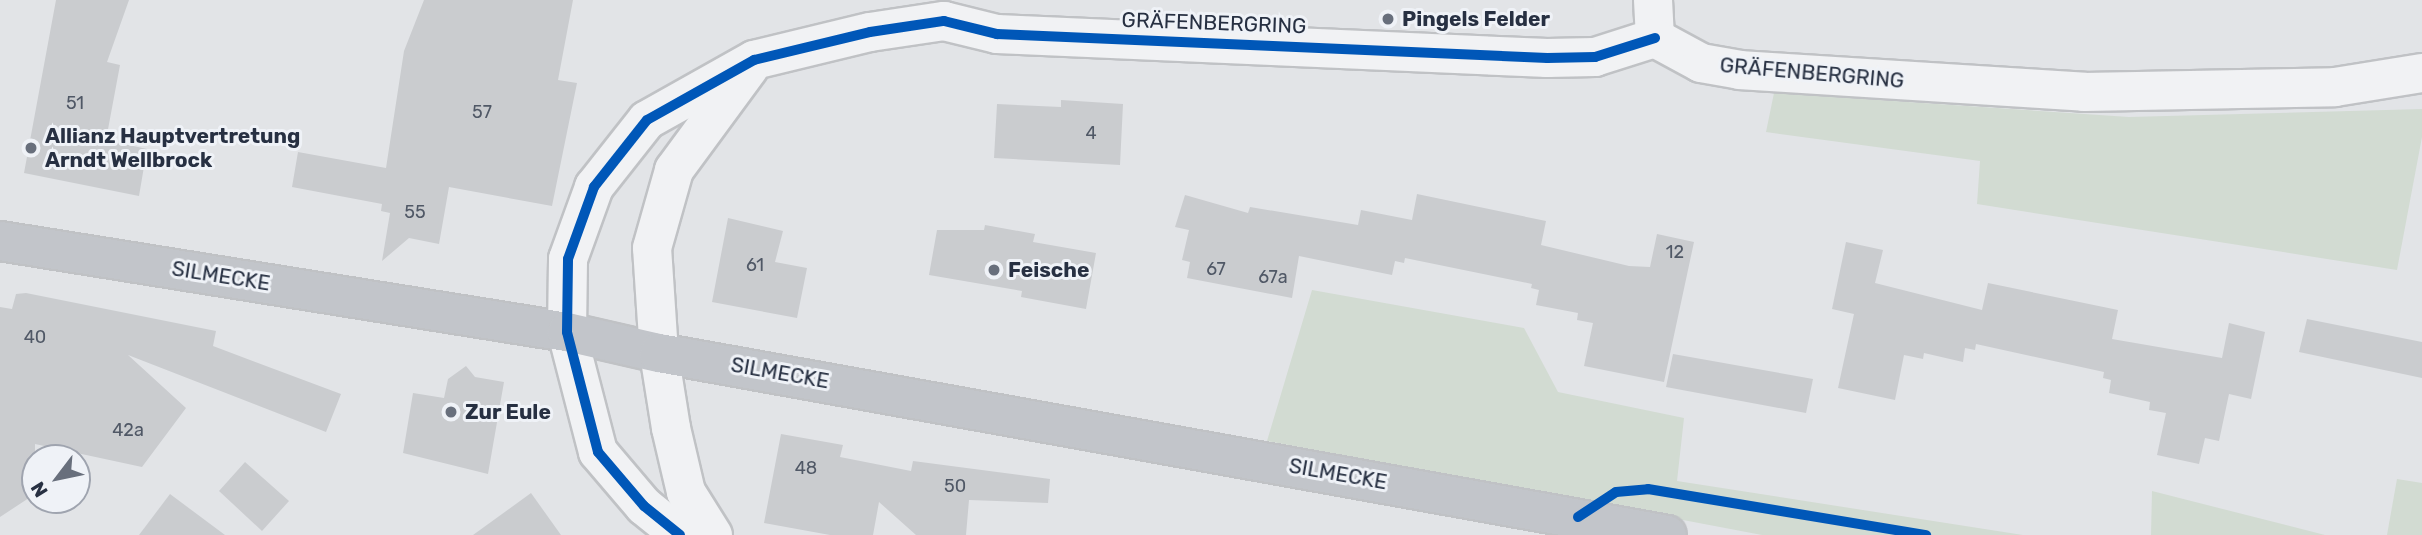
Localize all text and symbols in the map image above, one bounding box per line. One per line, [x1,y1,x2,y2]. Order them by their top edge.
place label: Pingels Felder [1402,6,1550,32]
street label: GRÄFENBERGRING [1121,7,1307,39]
marker: Pingels Felder [1380,11,1396,27]
street label: GRÄFENBERGRING [1719,52,1905,94]
house number: 51 [66,92,84,114]
house number: 57 [472,101,492,123]
house number: 4 [1085,122,1097,144]
place label: Allianz Hauptvertretung Arndt Wellbrock [45,123,300,173]
marker: Allianz Hauptvertretung Arndt Wellbrock [23,140,39,156]
house number: 55 [404,201,426,223]
house number: 12 [1666,241,1684,263]
house number: 61 [746,254,764,276]
street label: SILMECKE [170,256,272,296]
place label: Feische [1008,257,1089,283]
house number: 67 [1206,258,1226,280]
marker: Feische [986,262,1002,278]
house number: 67a [1258,266,1288,288]
house number: 40 [24,326,46,348]
street label: SILMECKE [729,352,831,394]
place label: Zur Eule [465,399,551,425]
marker: Zur Eule [443,404,459,420]
house number: 42a [112,419,144,441]
north arrow [21,444,91,514]
street label: SILMECKE [1287,453,1389,495]
house number: 48 [795,457,817,479]
house number: 50 [944,475,966,497]
text: N [26,477,53,501]

